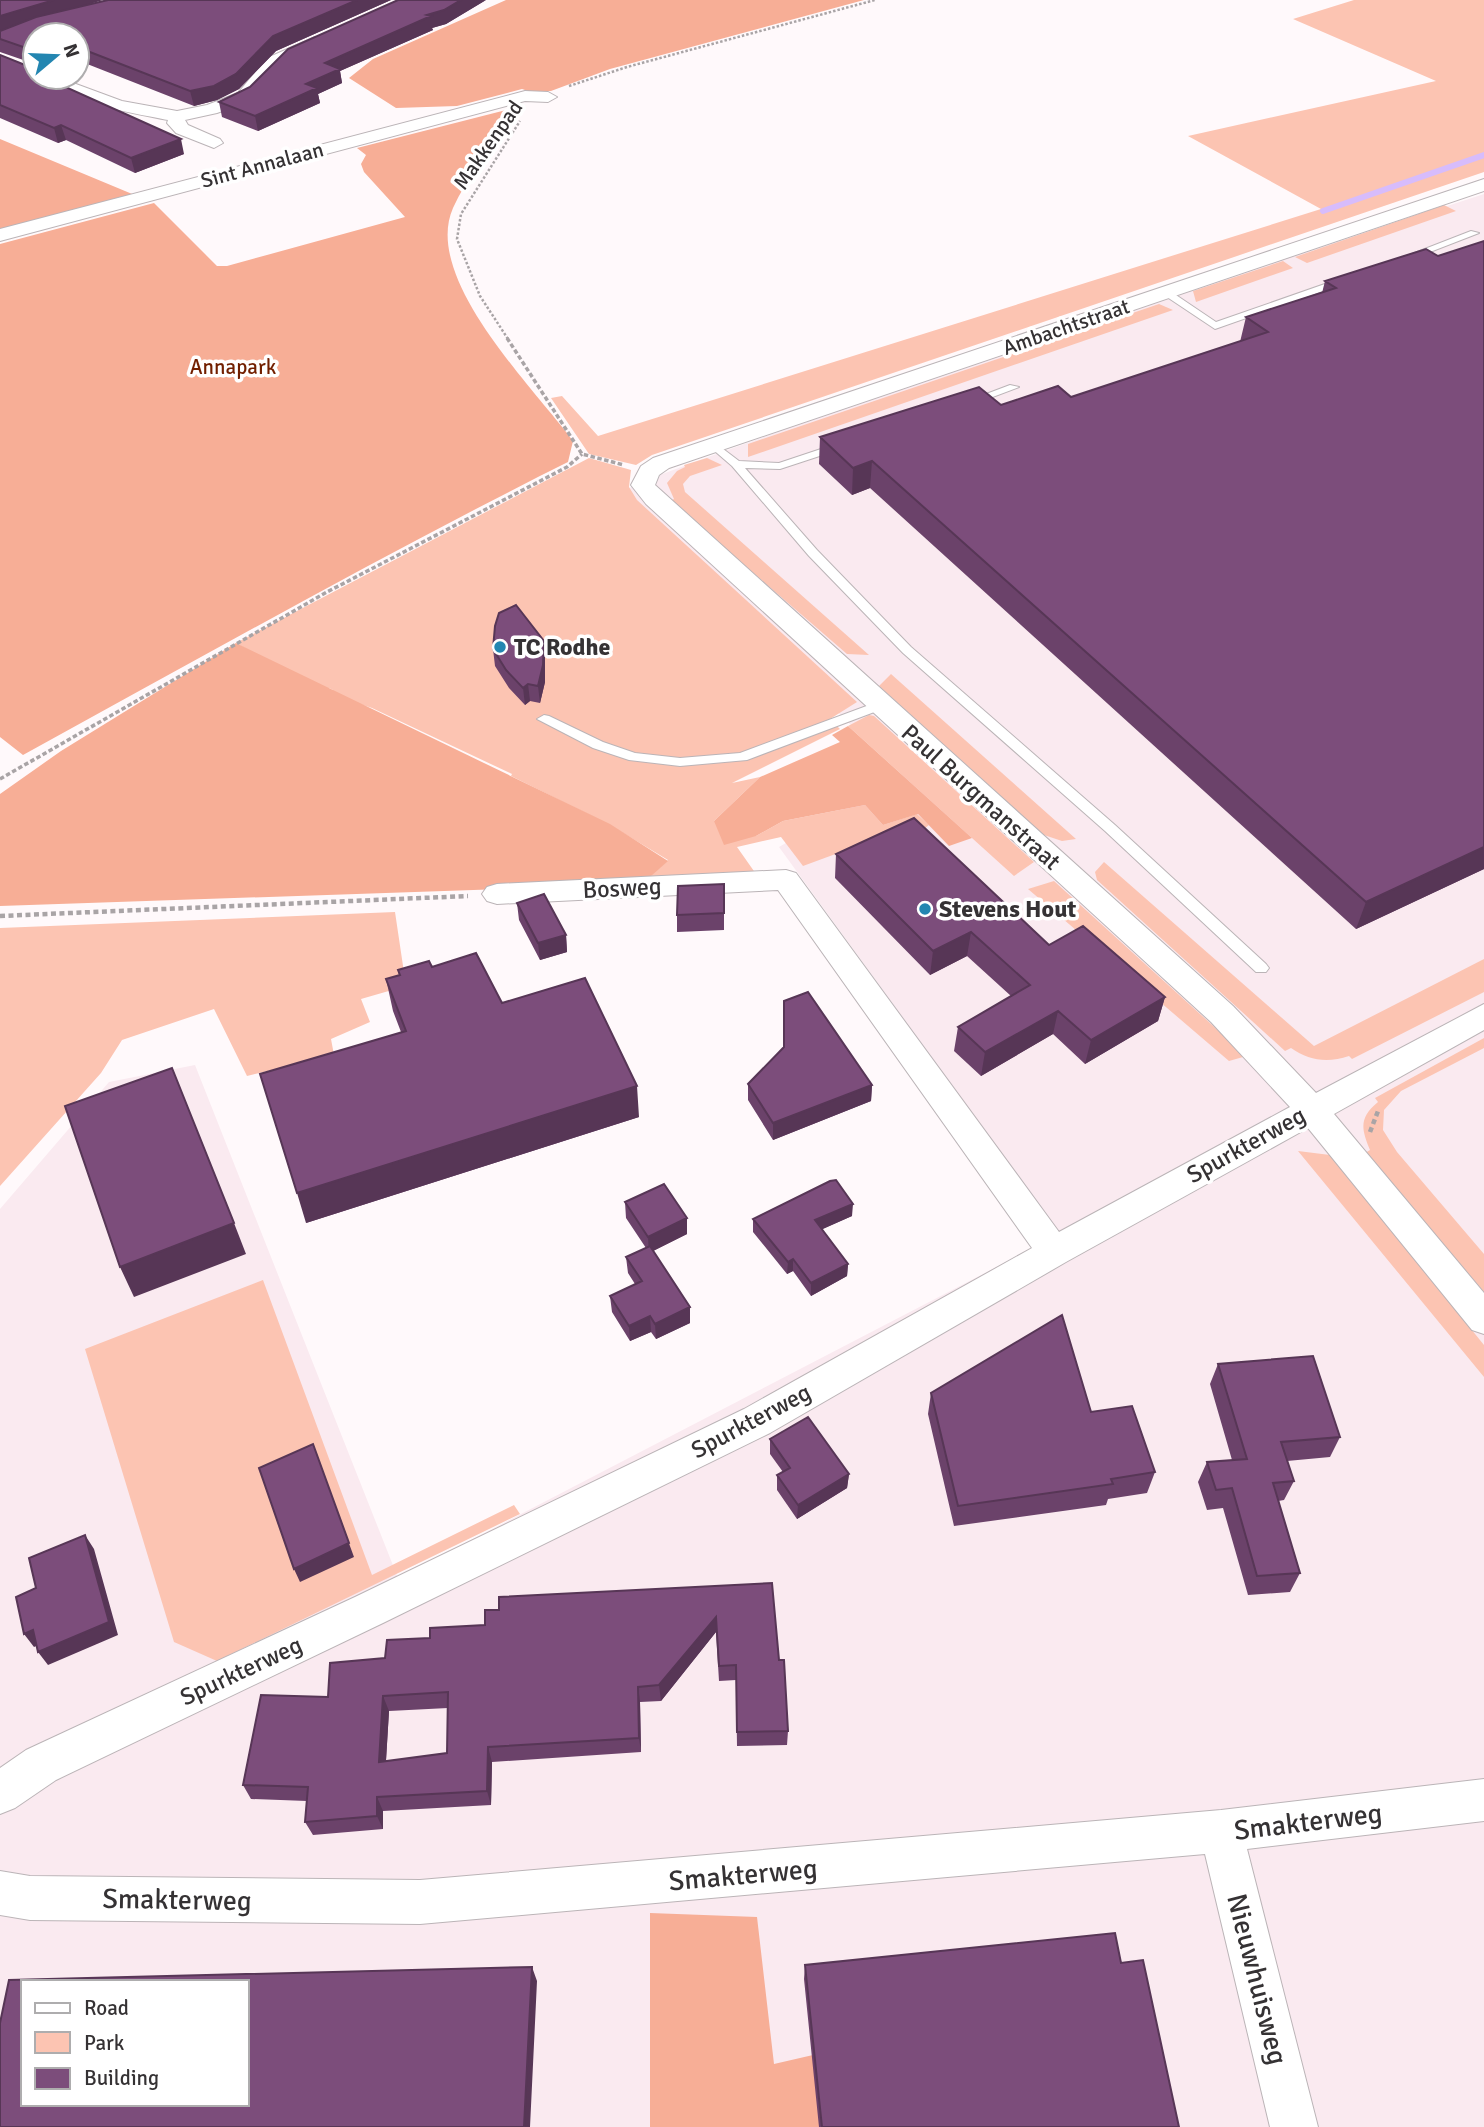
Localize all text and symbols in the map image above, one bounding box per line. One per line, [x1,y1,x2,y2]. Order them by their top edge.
north arrow [21,21,91,91]
text: N [58,41,85,61]
street label: Makkenpad [448,95,528,195]
street label: Sint Annalaan [198,136,326,194]
street label: Ambachtstraat [999,293,1133,361]
park label: Annapark [190,354,277,380]
place label: TC Rodhe [514,632,611,662]
marker: TC Rodhe [492,639,508,655]
street label: Paul Burgmanstraat [895,718,1067,876]
street label: Bosweg [582,871,662,905]
place label: Stevens Hout [939,894,1076,924]
marker: Stevens Hout [917,901,933,917]
street label: Spurkterweg [1181,1100,1311,1190]
street label: Spurkterweg [686,1377,816,1465]
street label: Spurkterweg [175,1630,307,1712]
street label: Smakterweg [1232,1796,1384,1848]
street label: Smakterweg [667,1852,819,1898]
street label: Smakterweg [102,1882,252,1918]
street label: Nieuwhuisweg [1219,1890,1295,2068]
legend [21,1980,248,2106]
text: Road [84,1995,129,2021]
text: Park [84,2030,125,2056]
text: Building [84,2065,159,2091]

